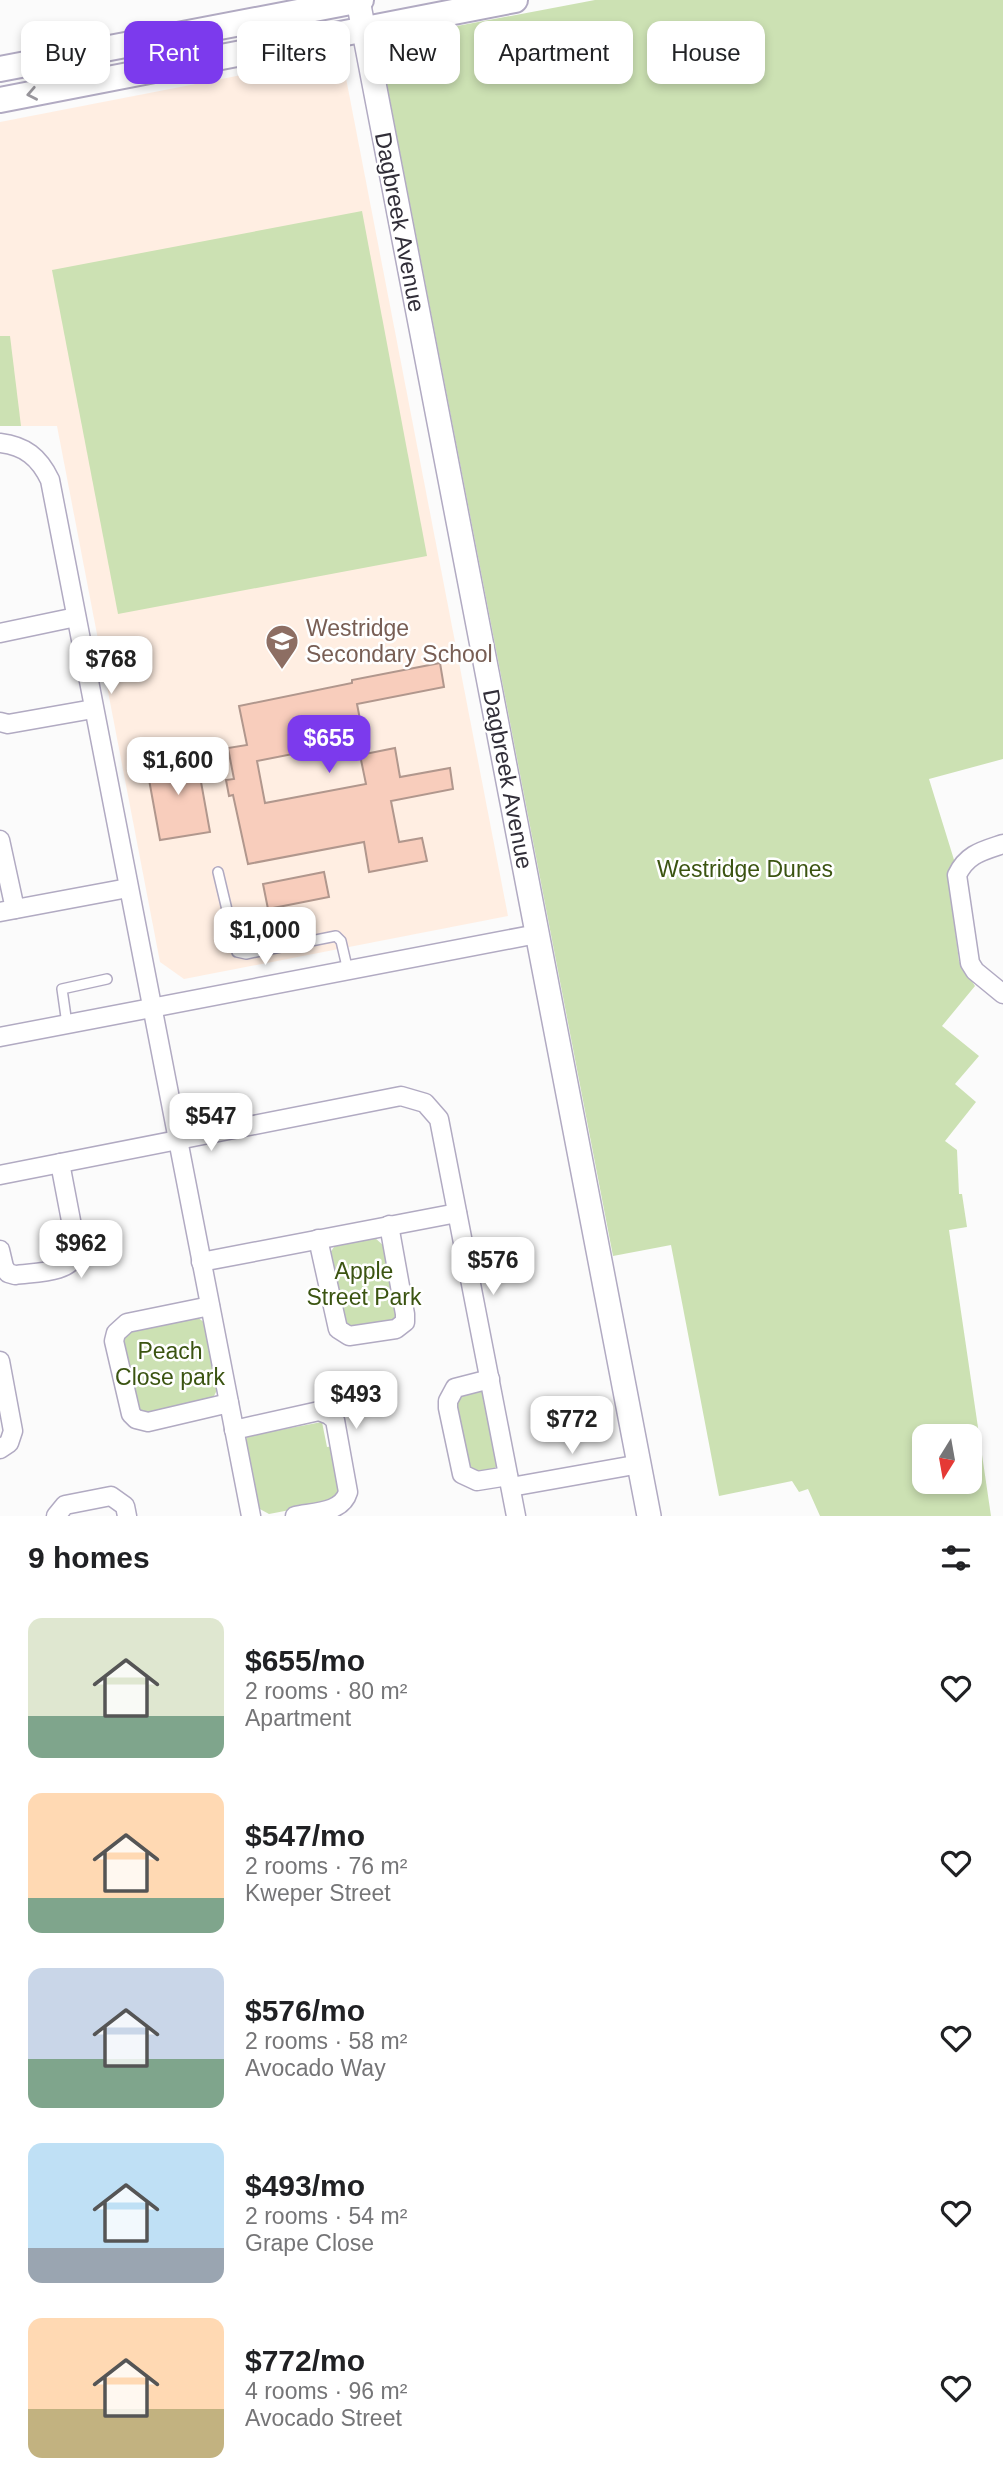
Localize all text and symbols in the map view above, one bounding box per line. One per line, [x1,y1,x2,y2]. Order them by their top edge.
chip: Buy [21,21,110,84]
chip: Rent [124,21,223,84]
chip: Filters [237,21,350,84]
chip: New [364,21,460,84]
chip: Apartment [474,21,633,84]
chip: House [647,21,765,84]
one-way arrow [26,85,38,100]
street label: Dagbreek Avenue [370,130,430,314]
place label: Westridge Secondary School [306,615,493,667]
school or university icon: Westridge Secondary School [263,622,301,671]
pin: $768 [70,636,152,696]
text: $768 [85,646,137,672]
street label: Dagbreek Avenue [478,687,538,871]
pin: $655 [288,716,370,775]
text: $655 [303,725,355,751]
pin: $1,600 [121,738,235,797]
text: $1,600 [143,747,213,773]
park label: Westridge Dunes [657,856,833,882]
pin: $1,000 [208,908,322,967]
text: $1,000 [230,917,300,943]
pin: $547 [170,1094,252,1153]
text: $547 [185,1103,237,1129]
pin: $962 [40,1220,122,1280]
text: $962 [55,1230,107,1256]
pin: $576 [452,1238,534,1297]
text: $576 [467,1247,519,1273]
park label: Apple Street Park [306,1258,422,1310]
park label: Peach Close park [115,1338,225,1390]
pin: $493 [315,1372,397,1431]
text: $493 [330,1381,382,1407]
pin: $772 [531,1396,613,1456]
text: $772 [546,1406,598,1432]
north arrow [912,1424,982,1494]
map controls [912,1424,982,1494]
icon: filters [937,1539,975,1577]
text: 9 homes [28,1541,150,1574]
text: $655/mo [245,1644,365,1677]
icon: home [84,1646,168,1730]
icon: heart [937,1669,975,1707]
text: 2 rooms · 80 m² [245,1678,407,1704]
text: Apartment [245,1705,351,1731]
text: $547/mo [245,1819,365,1852]
icon: home [84,1821,168,1905]
icon: heart [937,1844,975,1882]
text: 2 rooms · 76 m² [245,1853,407,1879]
text: Kweper Street [245,1880,391,1906]
text: $576/mo [245,1994,365,2027]
icon: home [84,1996,168,2080]
icon: heart [937,2019,975,2057]
text: 2 rooms · 58 m² [245,2028,407,2054]
text: Avocado Way [245,2055,386,2081]
text: $493/mo [245,2169,365,2202]
icon: home [84,2171,168,2255]
icon: heart [937,2194,975,2232]
text: 2 rooms · 54 m² [245,2203,407,2229]
text: Grape Close [245,2230,374,2256]
text: $772/mo [245,2344,365,2377]
icon: home [84,2346,168,2430]
icon: heart [937,2369,975,2407]
text: 4 rooms · 96 m² [245,2378,407,2404]
text: Avocado Street [245,2405,402,2431]

